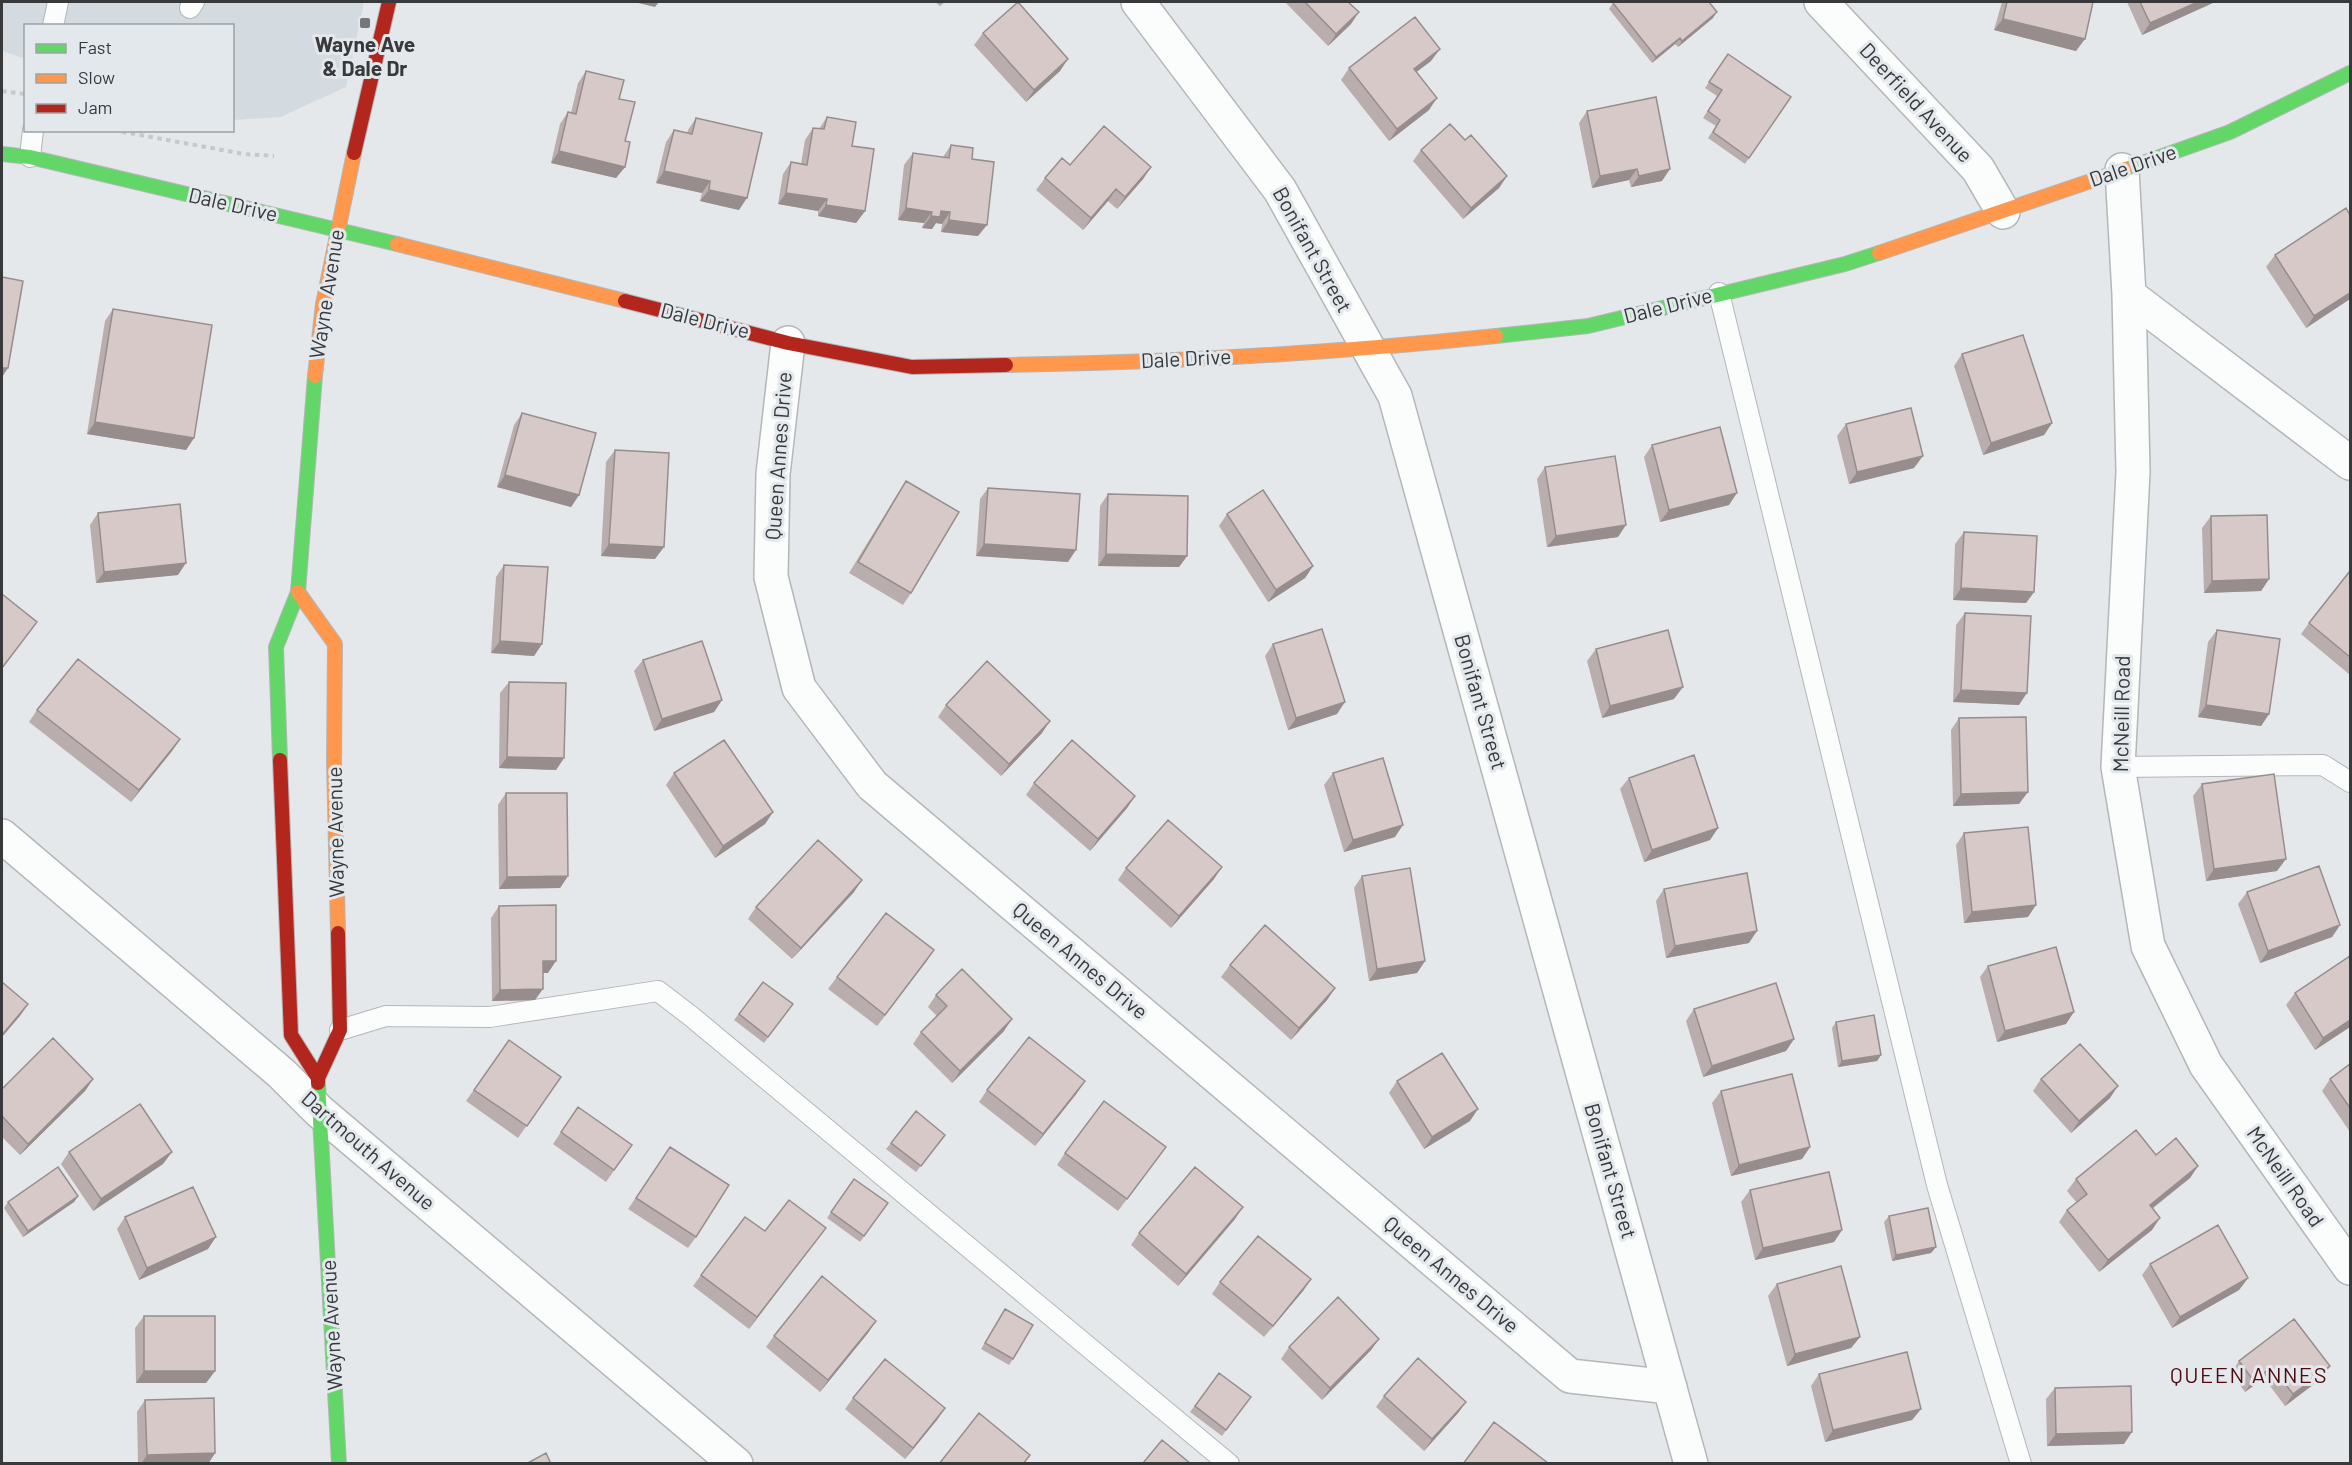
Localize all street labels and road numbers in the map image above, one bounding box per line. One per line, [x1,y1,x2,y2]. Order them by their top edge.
street label: Deerfield Avenue [1855,37,1979,167]
street label: Dale Drive [2086,138,2179,191]
street label: Dale Drive [186,181,280,226]
street label: Bonifant Street [1269,182,1358,316]
street label: Wayne Avenue [303,227,348,360]
street label: Dale Drive [1621,281,1715,328]
street label: Dale Drive [658,296,752,343]
street label: Dale Drive [1140,343,1232,372]
street label: Queen Annes Drive [759,371,796,541]
street label: Bonifant Street [1450,631,1513,772]
street label: McNeill Road [2107,655,2134,773]
street label: Wayne Avenue [321,766,348,898]
street label: Queen Annes Drive [1008,896,1154,1024]
street label: Dartmouth Avenue [297,1085,441,1215]
street label: Bonifant Street [1580,1100,1643,1241]
street label: McNeill Road [2242,1121,2330,1231]
street label: Queen Annes Drive [1379,1210,1525,1338]
street label: Wayne Avenue [315,1259,346,1391]

